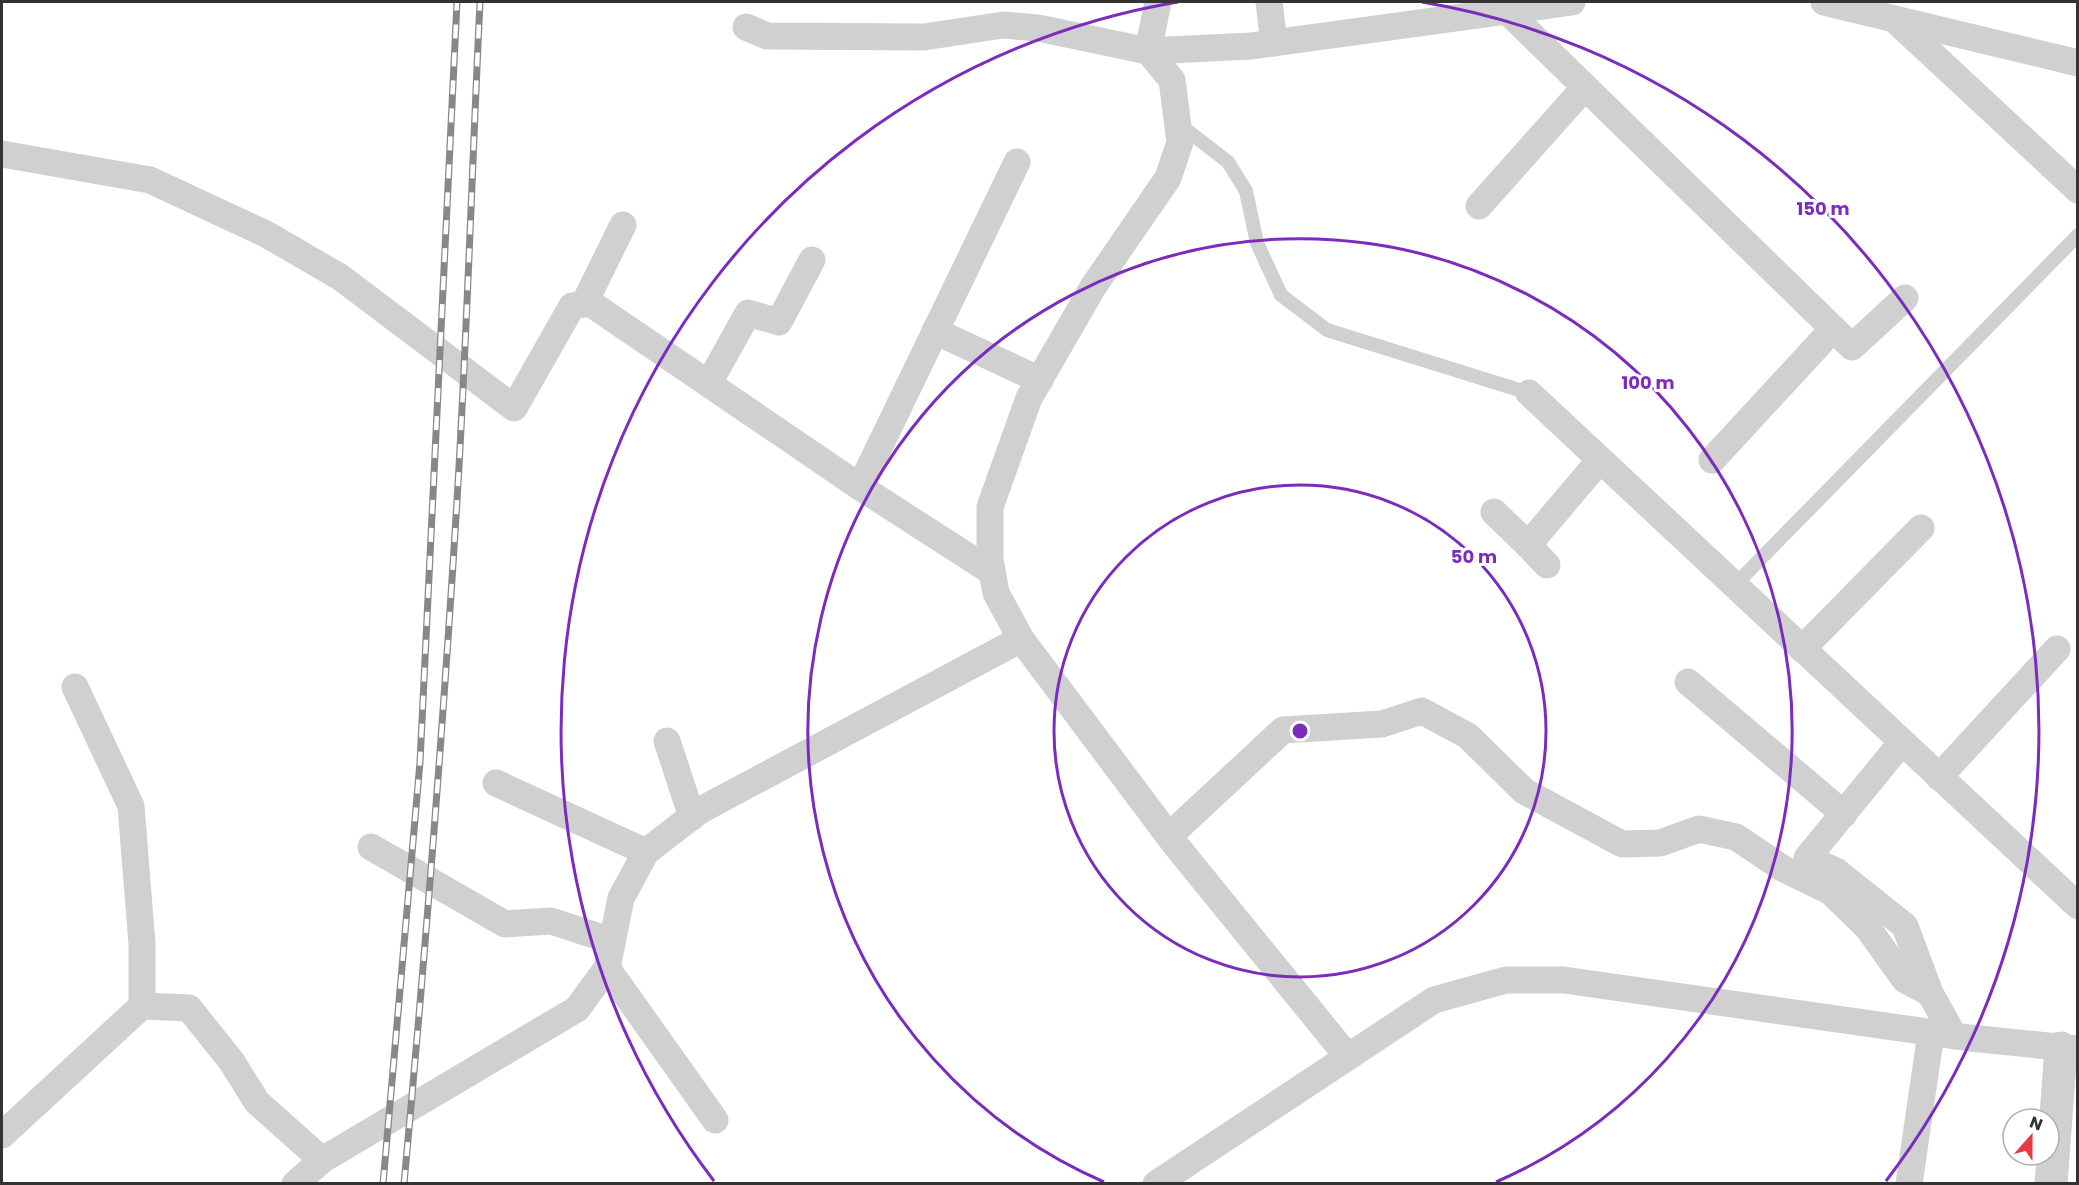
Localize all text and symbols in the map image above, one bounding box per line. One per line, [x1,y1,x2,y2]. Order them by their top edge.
text: 150 m [1796,196,1850,221]
text: 100 m [1621,370,1675,395]
text: 50 m [1451,544,1497,569]
centre of rings [1290,721,1310,741]
north arrow [2001,1107,2061,1167]
text: N [2026,1111,2046,1136]

